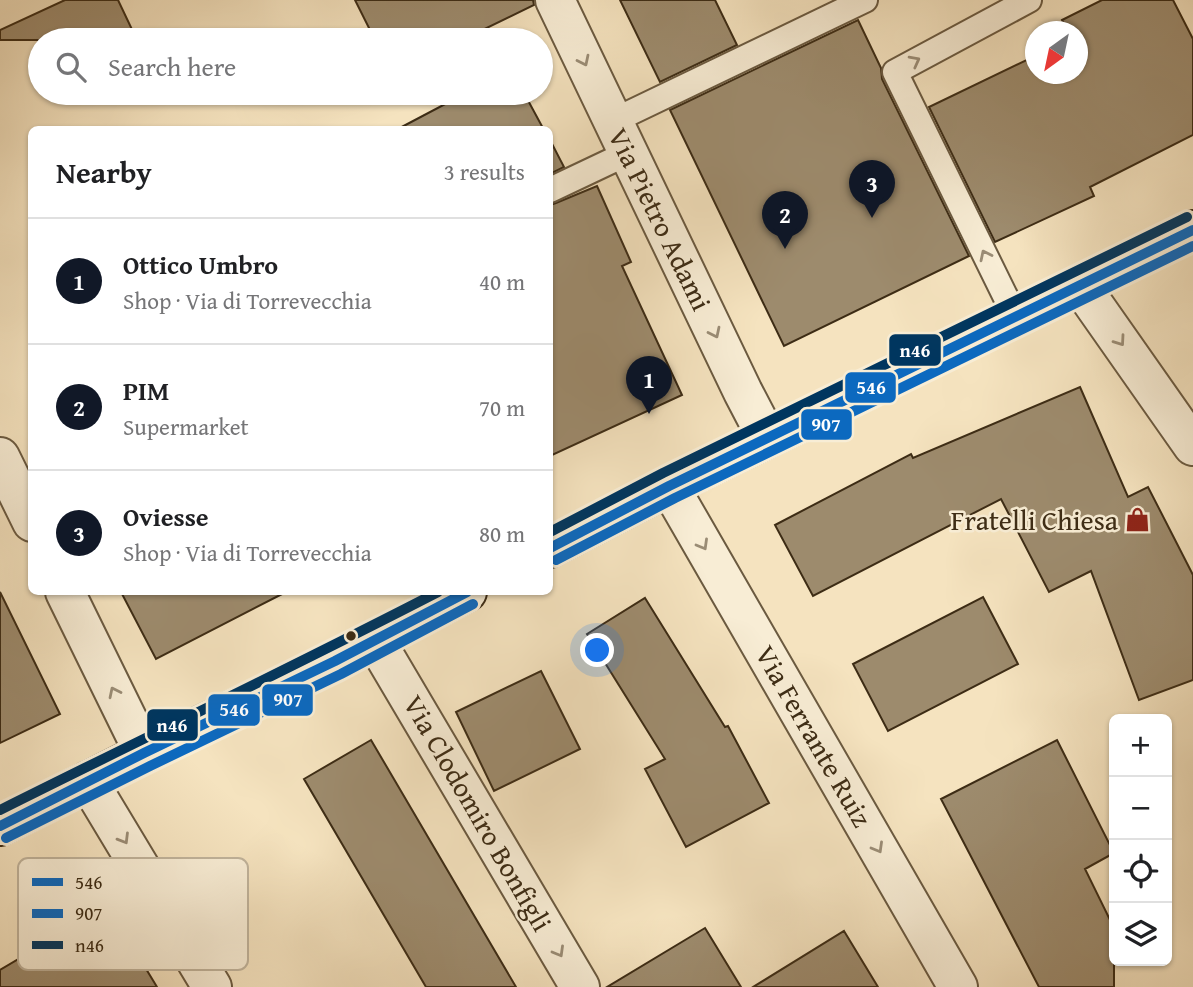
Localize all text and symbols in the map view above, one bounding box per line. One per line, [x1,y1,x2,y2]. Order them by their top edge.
north arrow [1025,21,1088,84]
search box [28,28,553,105]
text: Search here [108,47,236,86]
icon: search [52,48,90,86]
one-way arrow [576,54,590,66]
one-way arrow [908,55,920,69]
street label: Via Pietro Adami [598,120,723,317]
text: Nearby [56,150,152,194]
text: 3 results [444,155,525,188]
pin: 3 [849,160,895,218]
pin: 2 [762,191,808,249]
text: Ottico Umbro [123,245,278,284]
one-way arrow [979,250,993,262]
text: 1 [73,265,85,298]
text: 40 m [479,265,525,298]
text: Shop · Via di Torrevecchia [123,284,372,317]
one-way arrow [706,326,720,338]
line badge: n46 [888,333,942,367]
one-way arrow [1112,333,1124,346]
text: n46 [900,336,931,364]
pin: 1 [626,356,672,414]
text: PIM [123,371,169,410]
line badge: 546 [844,371,897,404]
text: 546 [856,373,886,401]
text: 2 [73,391,85,424]
text: 70 m [479,391,525,424]
line badge: 907 [800,408,853,441]
text: Supermarket [123,410,249,443]
text: 907 [811,410,841,438]
text: Oviesse [123,497,209,536]
place label: Fratelli Chiesa [951,499,1119,540]
shop icon: Fratelli Chiesa [1124,506,1152,534]
text: 3 [73,517,85,550]
text: 80 m [479,517,525,550]
text: Shop · Via di Torrevecchia [123,536,372,569]
one-way arrow [695,537,708,550]
unlabelled marker [344,629,358,643]
your location [580,633,614,667]
street label: Via Ferrante Ruiz [746,637,883,834]
line badge: 907 [261,683,314,717]
text: 907 [273,685,303,713]
one-way arrow [108,687,122,699]
street label: Via Clodomiro Bonfigli [394,687,563,939]
line badge: 546 [207,693,261,727]
text: 546 [219,695,249,723]
line badge: n46 [146,708,199,742]
text: n46 [157,711,188,739]
map controls [1109,714,1172,966]
button: + [1109,714,1172,777]
button: − [1109,777,1172,840]
one-way arrow [116,832,129,845]
button: locate [1109,840,1172,903]
one-way arrow [870,841,883,853]
legend [18,858,248,970]
text: 546 [75,868,102,896]
text: 907 [75,899,102,927]
button: layers [1109,903,1172,966]
text: n46 [75,931,104,959]
one-way arrow [551,945,564,957]

